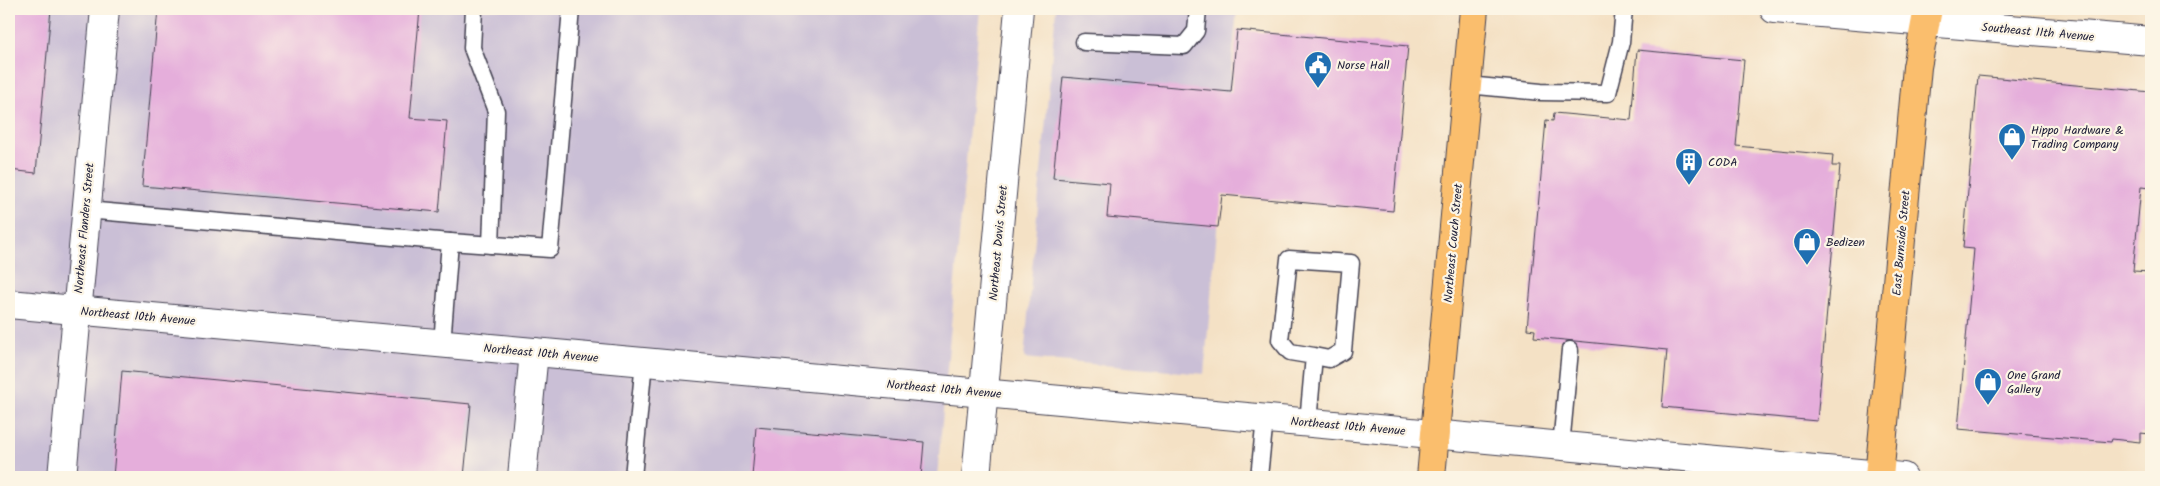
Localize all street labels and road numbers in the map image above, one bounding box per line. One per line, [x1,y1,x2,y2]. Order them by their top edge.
street label: Southeast 11th Avenue [1981,18,2096,47]
street label: Northeast Flanders Street [69,162,100,294]
street label: Northeast Couch Street [1439,182,1468,303]
street label: Northeast Davis Street [984,184,1013,302]
street label: East Burnside Street [1887,189,1916,296]
street label: Northeast 10th Avenue [80,302,197,331]
street label: Northeast 10th Avenue [483,339,600,368]
street label: Northeast 10th Avenue [886,375,1003,404]
street label: Northeast 10th Avenue [1290,412,1407,441]

